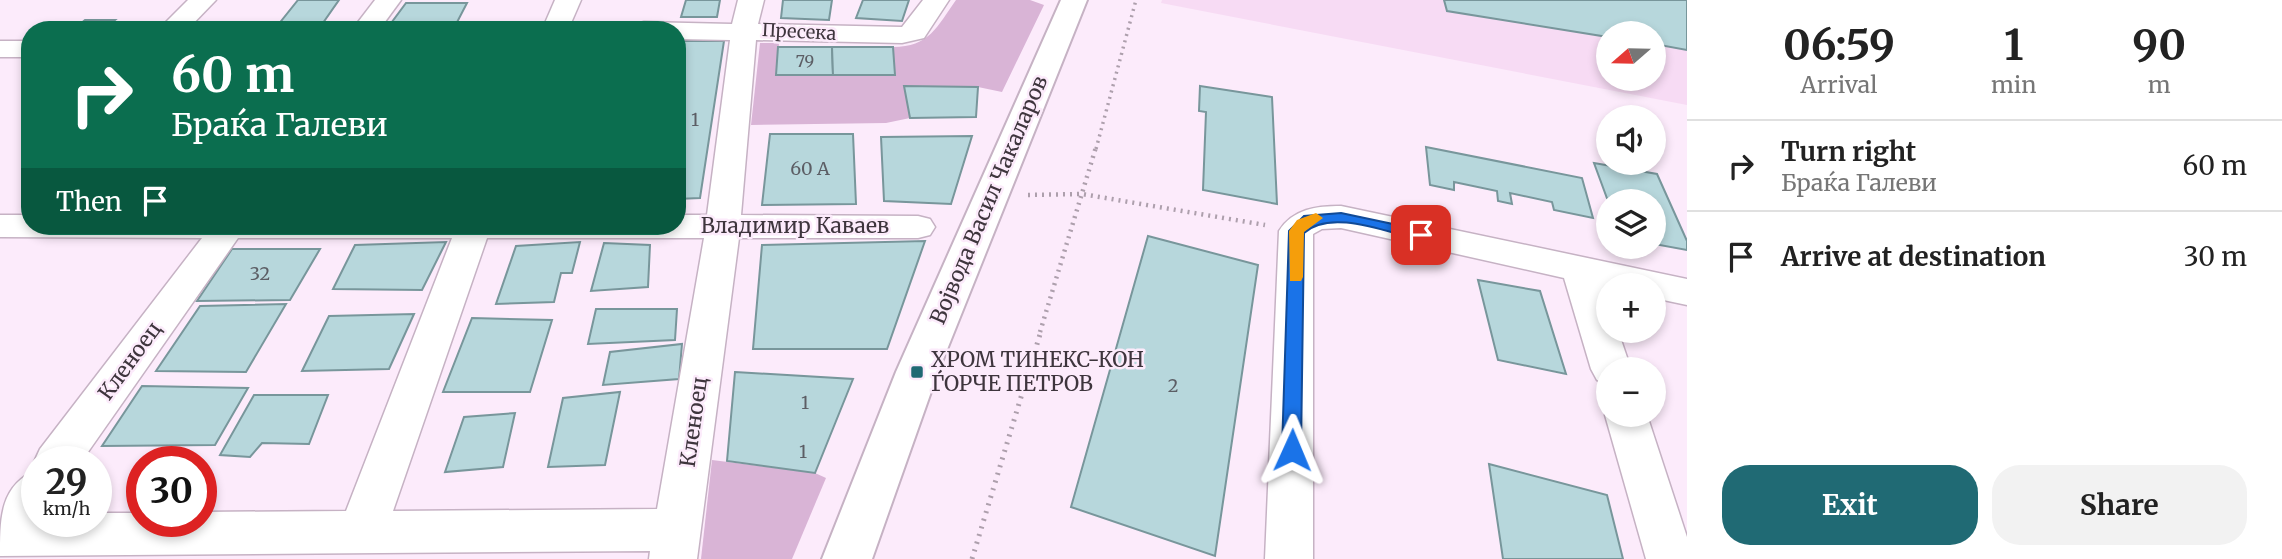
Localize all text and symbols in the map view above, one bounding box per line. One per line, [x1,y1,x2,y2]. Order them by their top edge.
street label: Пресека [761,18,837,45]
text: 06:59 [1783,19,1895,71]
text: 1 [2004,19,2023,71]
text: 90 [2132,19,2186,71]
north arrow [1596,21,1666,91]
map controls [1596,21,1666,427]
text: 60 m [171,44,294,105]
icon: right [56,49,147,140]
house number: 79 [796,51,814,71]
text: Arrival [1801,70,1877,99]
text: min [1991,70,2036,99]
text: m [2148,70,2171,99]
street label: Војвода Васил Чакаларов [924,71,1053,328]
text: Браќа Галеви [171,105,388,145]
button: sound [1596,105,1666,175]
house number: 1 [691,108,699,131]
text: Turn right [1781,135,1916,168]
icon: right [1722,147,1760,185]
text: 60 m [2183,149,2247,182]
house number: 60 A [790,157,830,180]
text: Браќа Галеви [1781,168,1937,197]
icon: arrive [136,182,174,220]
text: Then [56,185,122,218]
button: layers [1596,189,1666,259]
pin [1391,205,1451,265]
street label: Владимир Каваев [701,212,889,239]
icon: arrive [1402,216,1440,254]
icon: arrive [1722,238,1760,276]
text: Arrive at destination [1781,240,2046,273]
text: 30 m [2184,240,2247,273]
house number: 32 [250,262,270,285]
button: + [1596,273,1666,343]
street label: Кленоец [92,316,167,405]
place label: ХРОМ ТИНЕКС-КОН ЃОРЧЕ ПЕТРОВ [931,346,1144,397]
button: − [1596,357,1666,427]
marker: ХРОМ ТИНЕКС-КОН ЃОРЧЕ ПЕТРОВ [909,364,925,380]
house number: 2 [1168,374,1178,397]
street label: Кленоец [674,375,713,469]
house number: 1 [801,391,809,414]
position arrow [1255,413,1329,487]
house number: 1 [799,440,807,463]
speed limit sign: 30 [126,446,217,537]
text: 29 [46,460,87,504]
button: Exit [1722,465,1978,545]
button: Share [1992,465,2247,545]
text: km/h [43,497,90,520]

